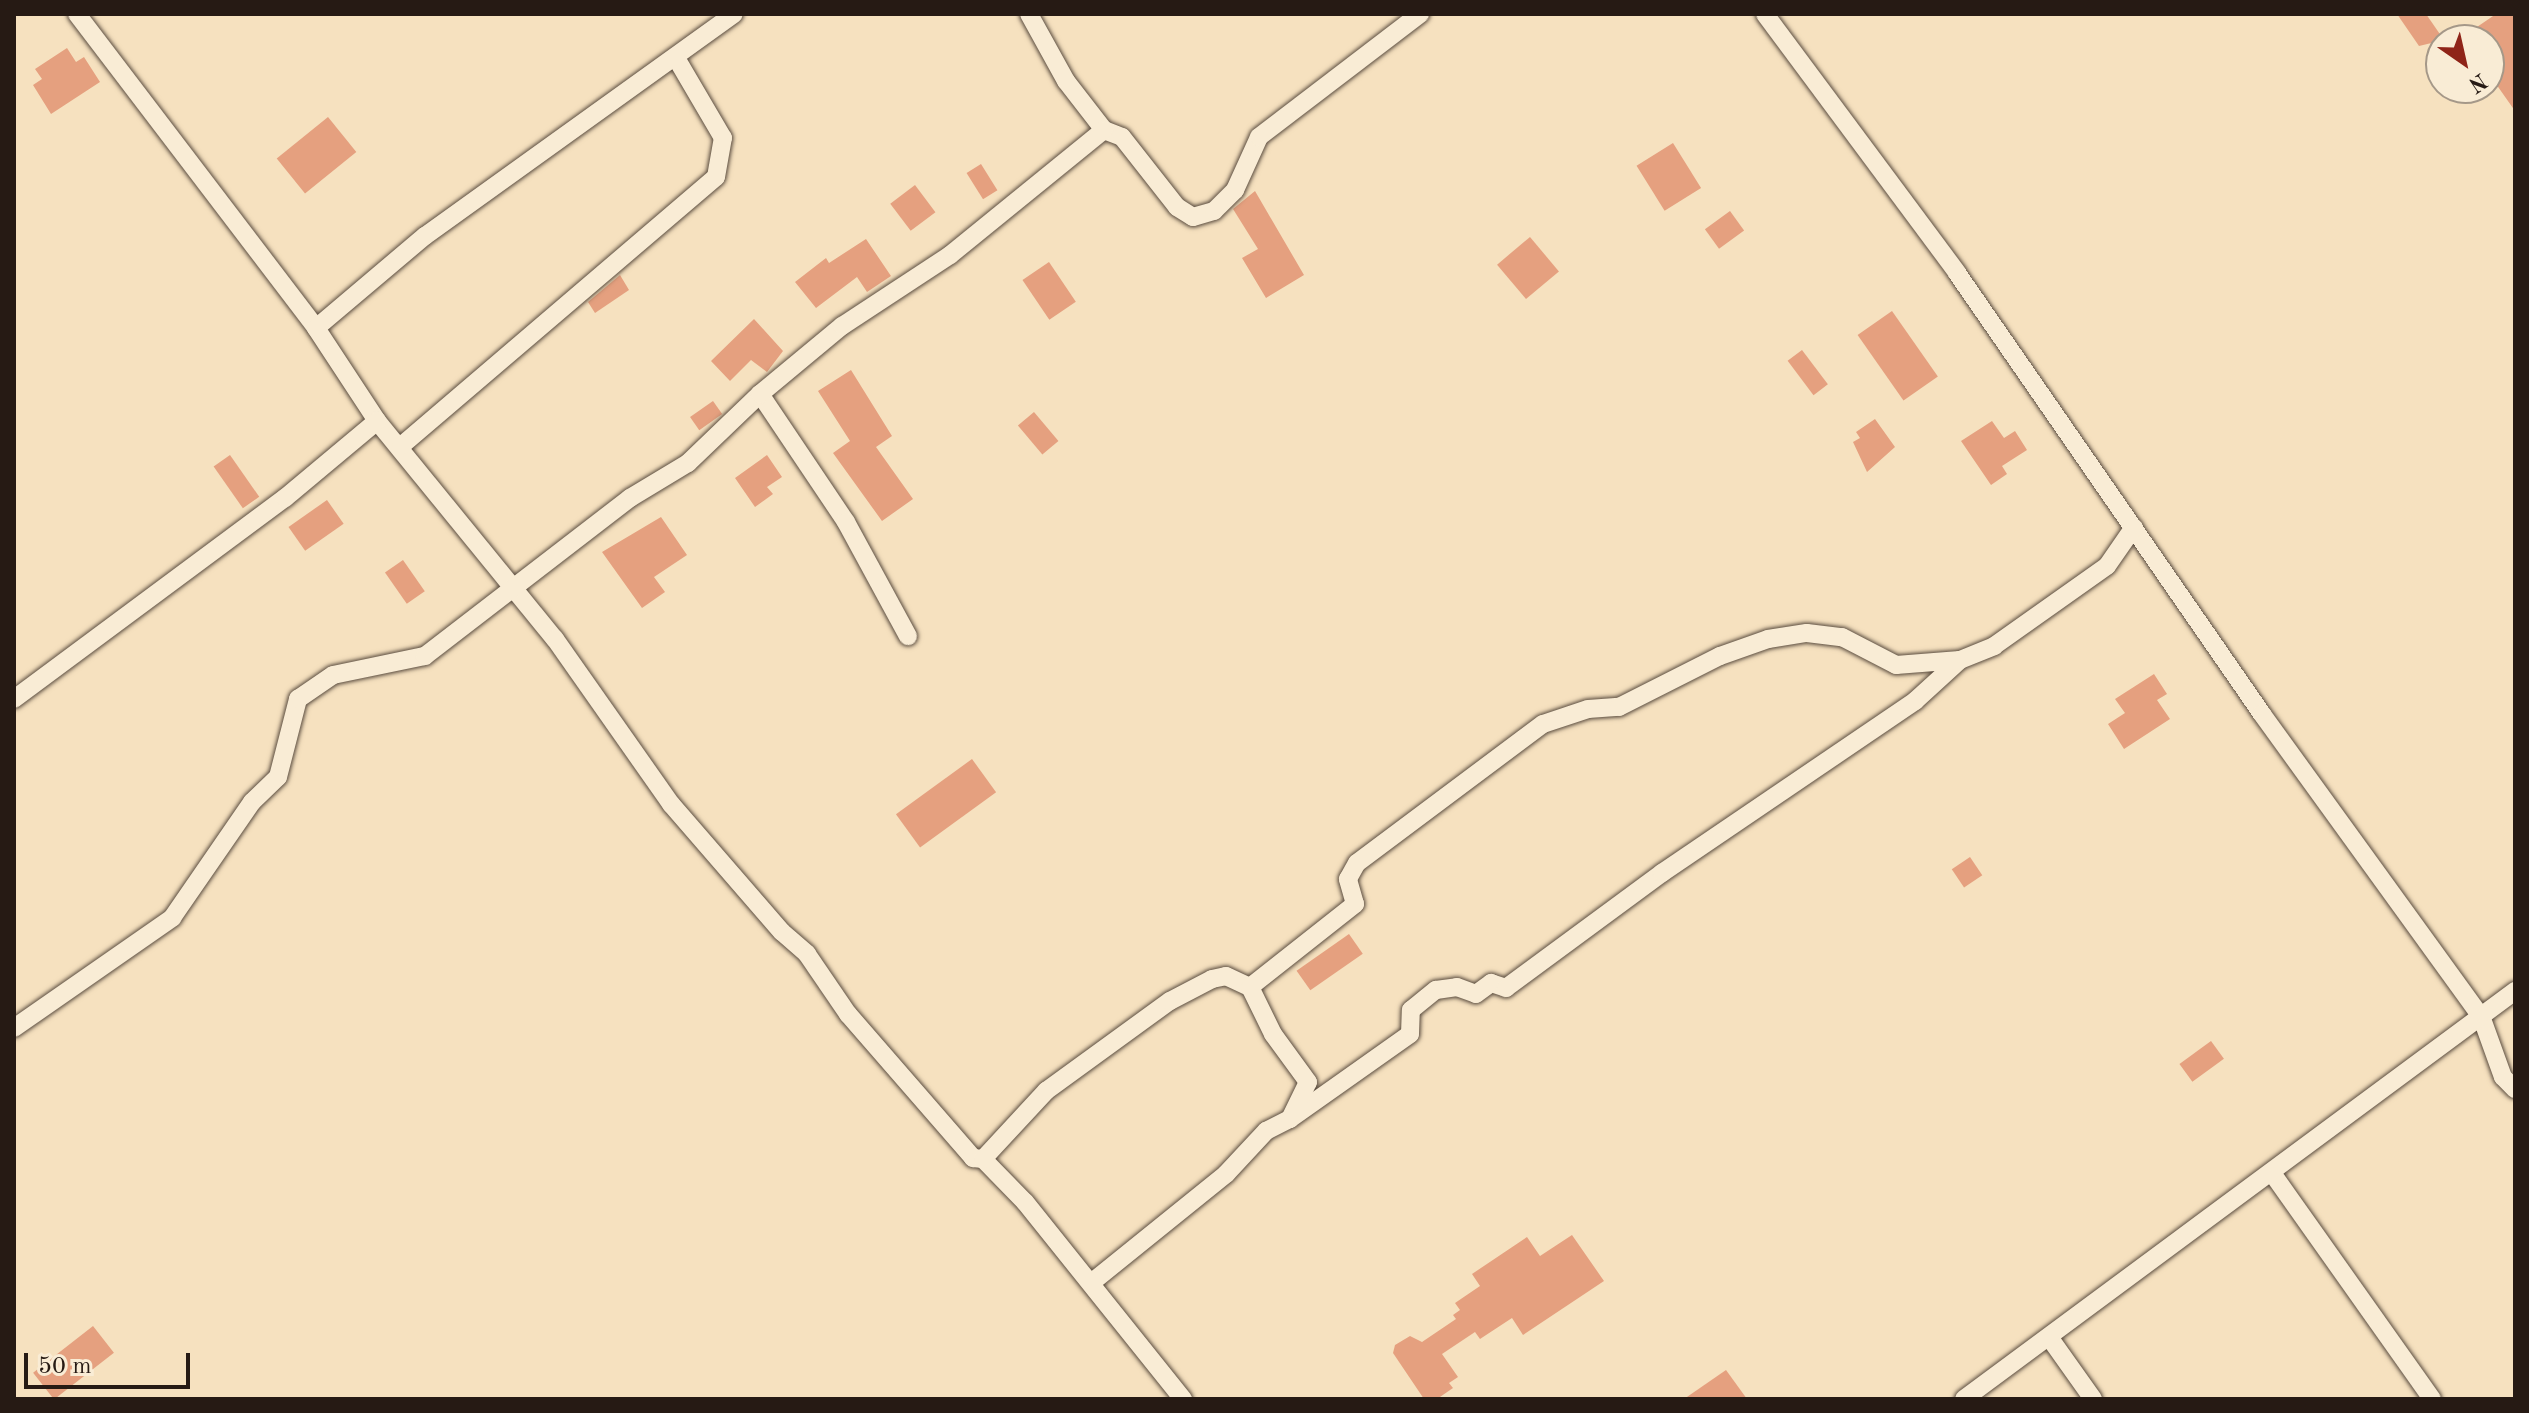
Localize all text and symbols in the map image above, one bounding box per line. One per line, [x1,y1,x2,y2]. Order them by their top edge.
north arrow [2425,24,2505,104]
text: N [2464,68,2490,96]
scale bar [28,1337,194,1387]
text: 50 m [38,1355,92,1379]

